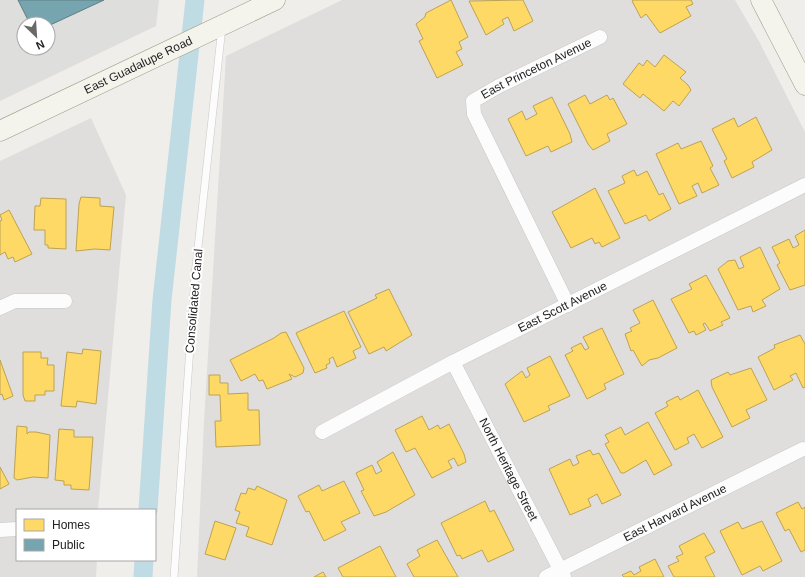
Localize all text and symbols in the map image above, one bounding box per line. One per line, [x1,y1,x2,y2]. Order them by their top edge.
north arrow [16,16,56,56]
street label: East Guadalupe Road [82,33,195,97]
street label: East Princeton Avenue [479,35,594,102]
text: N [34,38,46,52]
street label: Consolidated Canal [182,248,206,354]
street label: East Scott Avenue [515,279,610,335]
street label: North Heritage Street [476,416,541,524]
street label: East Harvard Avenue [621,481,729,544]
legend [16,509,156,561]
text: Homes [52,518,90,532]
text: Public [52,538,85,552]

